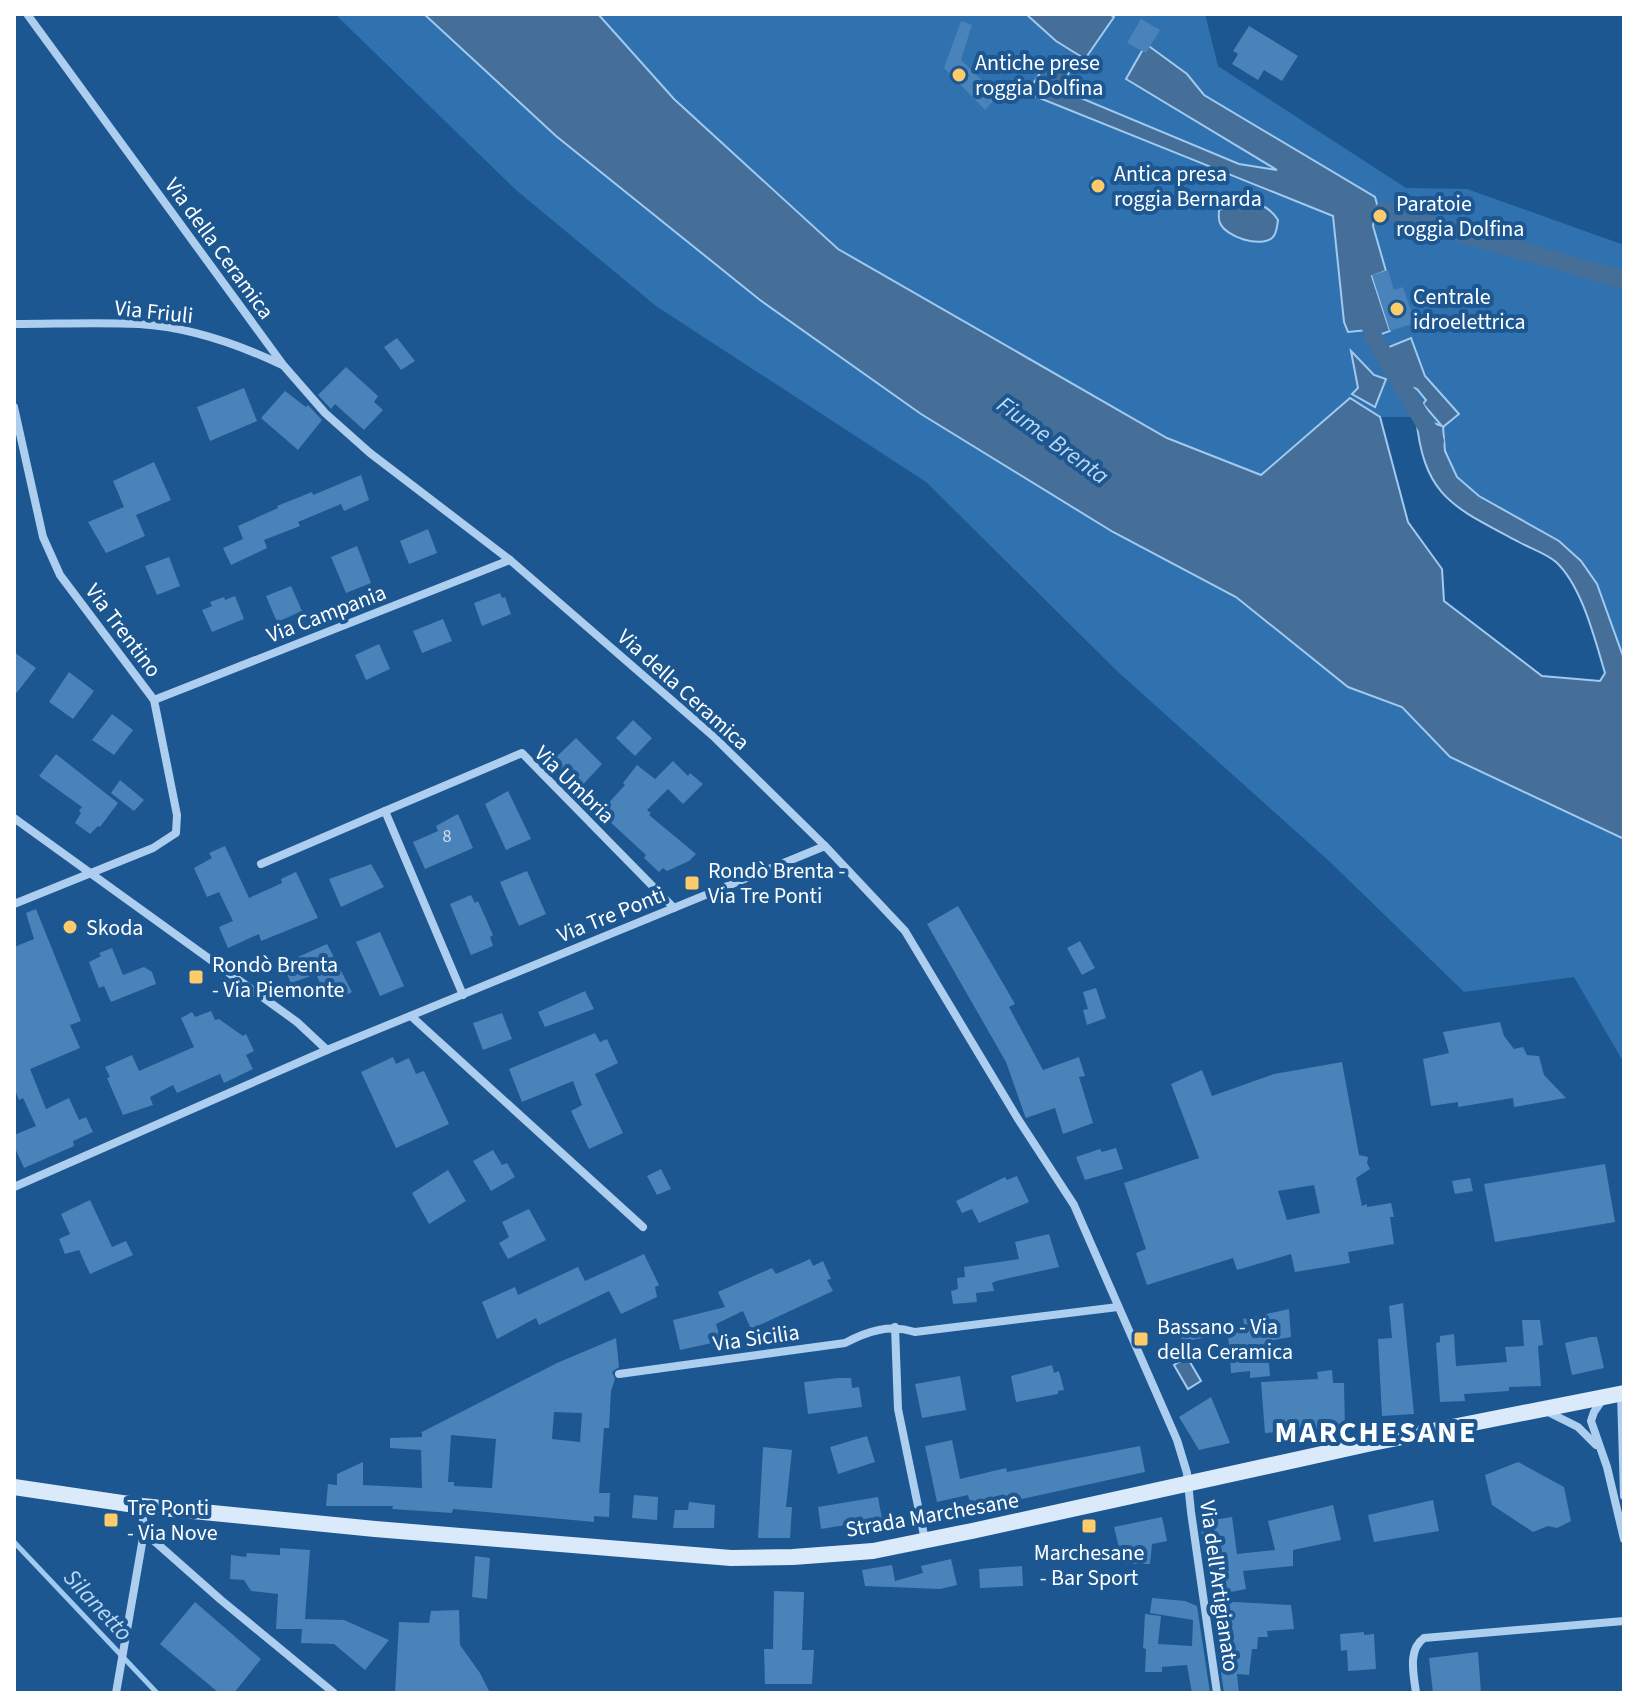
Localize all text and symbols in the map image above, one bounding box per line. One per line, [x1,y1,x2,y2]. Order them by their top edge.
place label: Antiche prese roggia Dolfina [975,47,1103,104]
marker: Antiche prese roggia Dolfina [950,66,968,84]
place label: Antica presa roggia Bernarda [1114,158,1262,215]
street label: Via della Ceramica [157,171,282,326]
marker: Antica presa roggia Bernarda [1089,177,1107,195]
place label: Paratoie roggia Dolfina [1396,188,1524,245]
marker: Paratoie roggia Dolfina [1371,207,1389,225]
place label: Centrale idroelettrica [1413,281,1526,338]
street label: Via Friuli [113,292,195,332]
marker: Centrale idroelettrica [1388,300,1406,318]
water label: Fiume Brenta [989,388,1116,493]
street label: Via Campania [262,576,391,651]
street label: Via Trentino [77,577,169,684]
street label: Via della Ceramica [610,622,757,758]
street label: Via Umbria [527,738,622,831]
house number: 8 [443,824,452,849]
place label: Rondò Brenta - Via Tre Ponti [708,855,845,912]
marker: Rondò Brenta - Via Tre Ponti [683,874,701,892]
street label: Via Tre Ponti [552,879,670,951]
place label: Skoda [86,912,143,944]
marker: Skoda [61,918,79,936]
place label: Rondò Brenta - Via Piemonte [212,949,345,1006]
marker: Rondò Brenta - Via Piemonte [187,968,205,986]
place label: Bassano - Via della Ceramica [1157,1311,1293,1368]
street label: Via Sicilia [711,1316,801,1360]
marker: Bassano - Via della Ceramica [1132,1330,1150,1348]
district label: MARCHESANE [1275,1411,1477,1454]
street label: Strada Marchesane [843,1484,1021,1546]
place label: Tre Ponti - Via Nove [127,1492,218,1549]
street label: Via dell'Artigianato [1191,1498,1247,1674]
marker: Tre Ponti - Via Nove [102,1511,120,1529]
marker: Marchesane - Bar Sport [1080,1517,1098,1535]
place label: Marchesane - Bar Sport [1034,1537,1144,1594]
water label: Silanetto [55,1561,140,1649]

